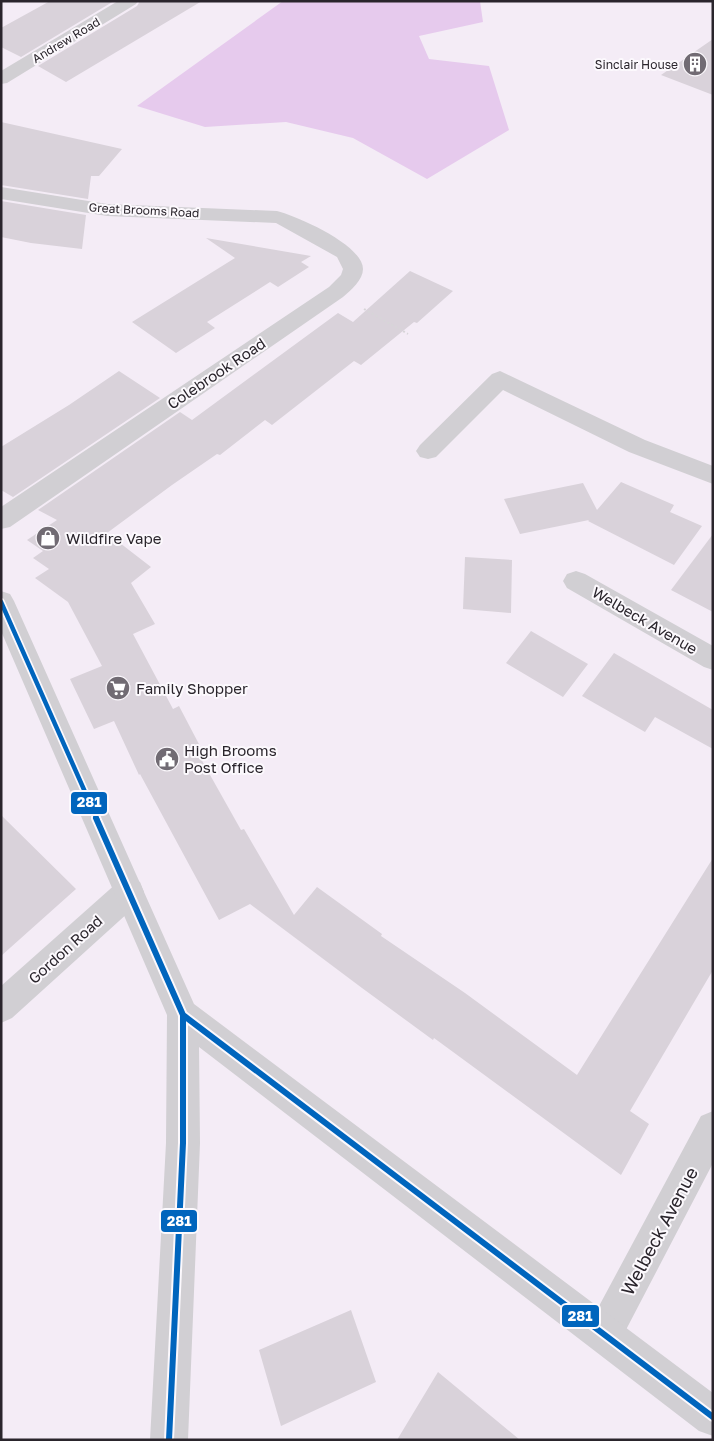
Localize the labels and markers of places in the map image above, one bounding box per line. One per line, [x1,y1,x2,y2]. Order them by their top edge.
building icon: Sinclair House [682,51,708,77]
place label: Sinclair House [595,57,678,72]
shop icon: Wildfire Vape [35,525,61,551]
place label: Wildfire Vape [66,529,162,547]
supermarket icon: Family Shopper [105,675,131,701]
place label: Family Shopper [136,679,248,697]
place label: High Brooms Post Office [184,741,277,776]
public building icon: High Brooms Post Office [154,746,180,772]

